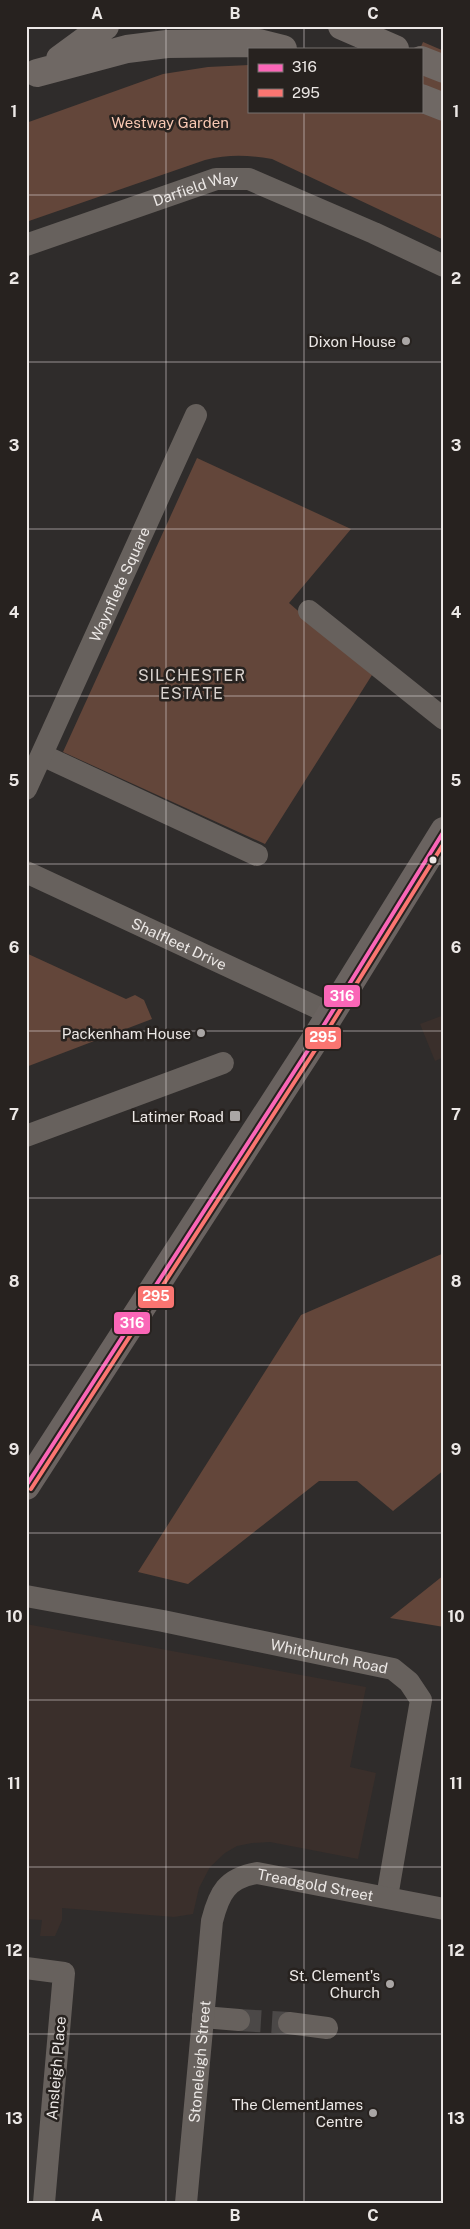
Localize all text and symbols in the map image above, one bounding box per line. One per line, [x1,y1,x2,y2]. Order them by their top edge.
text: A [91,4,103,23]
text: B [230,4,241,23]
text: C [367,4,379,23]
legend [248,48,422,112]
text: 316 [292,58,317,75]
text: 295 [292,84,320,101]
text: 1 [11,102,17,121]
text: 1 [453,102,459,121]
park label: Westway Garden [111,114,229,131]
street label: Darfield Way [150,169,238,209]
text: 2 [9,269,19,288]
text: 2 [451,269,461,288]
place label: Dixon House [308,333,396,350]
marker: Dixon House [400,335,412,347]
text: 3 [9,436,19,455]
text: 3 [451,436,461,455]
street label: Waynflete Square [86,524,153,644]
text: 4 [9,603,20,622]
text: 4 [451,603,462,622]
district label: SILCHESTER ESTATE [138,666,246,703]
text: 5 [9,771,20,790]
text: 5 [451,771,462,790]
unlabelled marker [428,855,438,865]
street label: Shalfleet Drive [129,914,230,973]
text: 6 [9,938,19,957]
text: 6 [451,938,461,957]
line badge: 316 [323,984,361,1008]
text: 316 [330,988,354,1004]
place label: Packenham House [62,1025,191,1042]
line badge: 295 [304,1026,342,1050]
marker: Packenham House [195,1027,207,1039]
text: 295 [309,1029,337,1045]
text: 7 [9,1105,19,1124]
text: 7 [451,1105,461,1124]
place label: Latimer Road [131,1108,224,1125]
marker: Latimer Road [228,1109,242,1123]
text: 8 [9,1272,20,1291]
text: 8 [451,1272,462,1291]
line badge: 295 [137,1285,175,1309]
text: 295 [142,1288,170,1304]
line badge: 316 [113,1311,151,1335]
text: 316 [120,1315,144,1331]
text: 9 [9,1440,19,1459]
text: 9 [451,1440,461,1459]
text: 10 [5,1607,23,1626]
text: 10 [447,1607,465,1626]
street label: Whitchurch Road [269,1635,389,1676]
text: 11 [7,1774,21,1793]
text: 11 [449,1774,463,1793]
street label: Treadgold Street [256,1865,375,1904]
text: 12 [5,1941,23,1960]
text: 12 [447,1941,465,1960]
place label: St. Clement's Church [289,1967,380,2001]
marker: St. Clement's Church [384,1978,396,1990]
street label: Stoneleigh Street [185,1999,213,2124]
street label: Ansleigh Place [43,2016,69,2120]
place label: The ClementJames Centre [232,2096,363,2130]
marker: The ClementJames Centre [367,2107,379,2119]
text: 13 [5,2109,23,2128]
text: 13 [447,2109,465,2128]
text: A [91,2206,103,2225]
text: B [230,2206,241,2225]
text: C [367,2206,379,2225]

